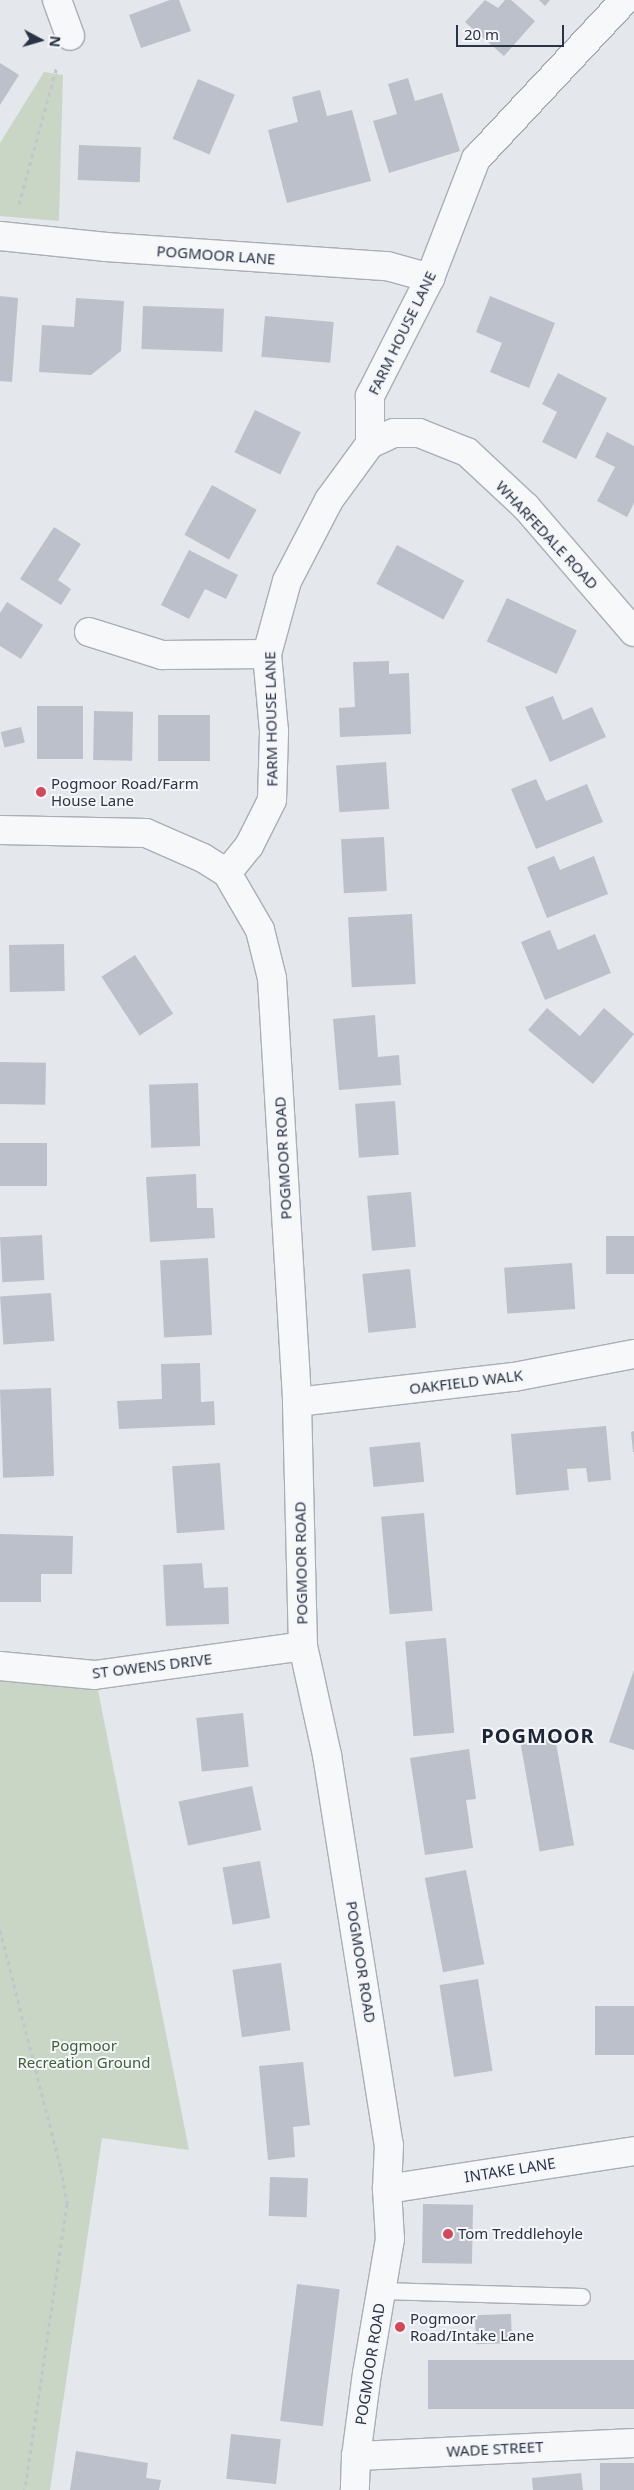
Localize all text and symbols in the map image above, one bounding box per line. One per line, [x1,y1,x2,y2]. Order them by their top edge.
north arrow [15,15,65,65]
scale bar [459,15,566,47]
text: 20 m [464,24,499,44]
text: N [45,35,65,48]
street label: POGMOOR LANE [156,242,276,268]
street label: FARM HOUSE LANE [364,268,440,398]
street label: WHARFEDALE ROAD [492,477,602,593]
street label: FARM HOUSE LANE [261,651,281,787]
place label: Pogmoor Road/Farm House Lane [51,774,199,809]
marker: Pogmoor Road/Farm House Lane [35,786,47,798]
street label: POGMOOR ROAD [271,1096,295,1220]
street label: OAKFIELD WALK [408,1366,524,1398]
street label: POGMOOR ROAD [291,1501,311,1625]
street label: ST OWENS DRIVE [91,1650,213,1682]
district label: POGMOOR [480,1723,596,1747]
street label: POGMOOR ROAD [342,1900,380,2024]
park label: Pogmoor Recreation Ground [18,2036,150,2071]
street label: INTAKE LANE [463,2154,557,2186]
place label: Tom Treddlehoyle [458,2225,583,2243]
marker: Tom Treddlehoyle [442,2228,454,2240]
street label: POGMOOR ROAD [351,2302,389,2426]
place label: Pogmoor Road/Intake Lane [410,2309,534,2344]
marker: Pogmoor Road/Intake Lane [394,2321,406,2333]
street label: WADE STREET [446,2437,544,2461]

